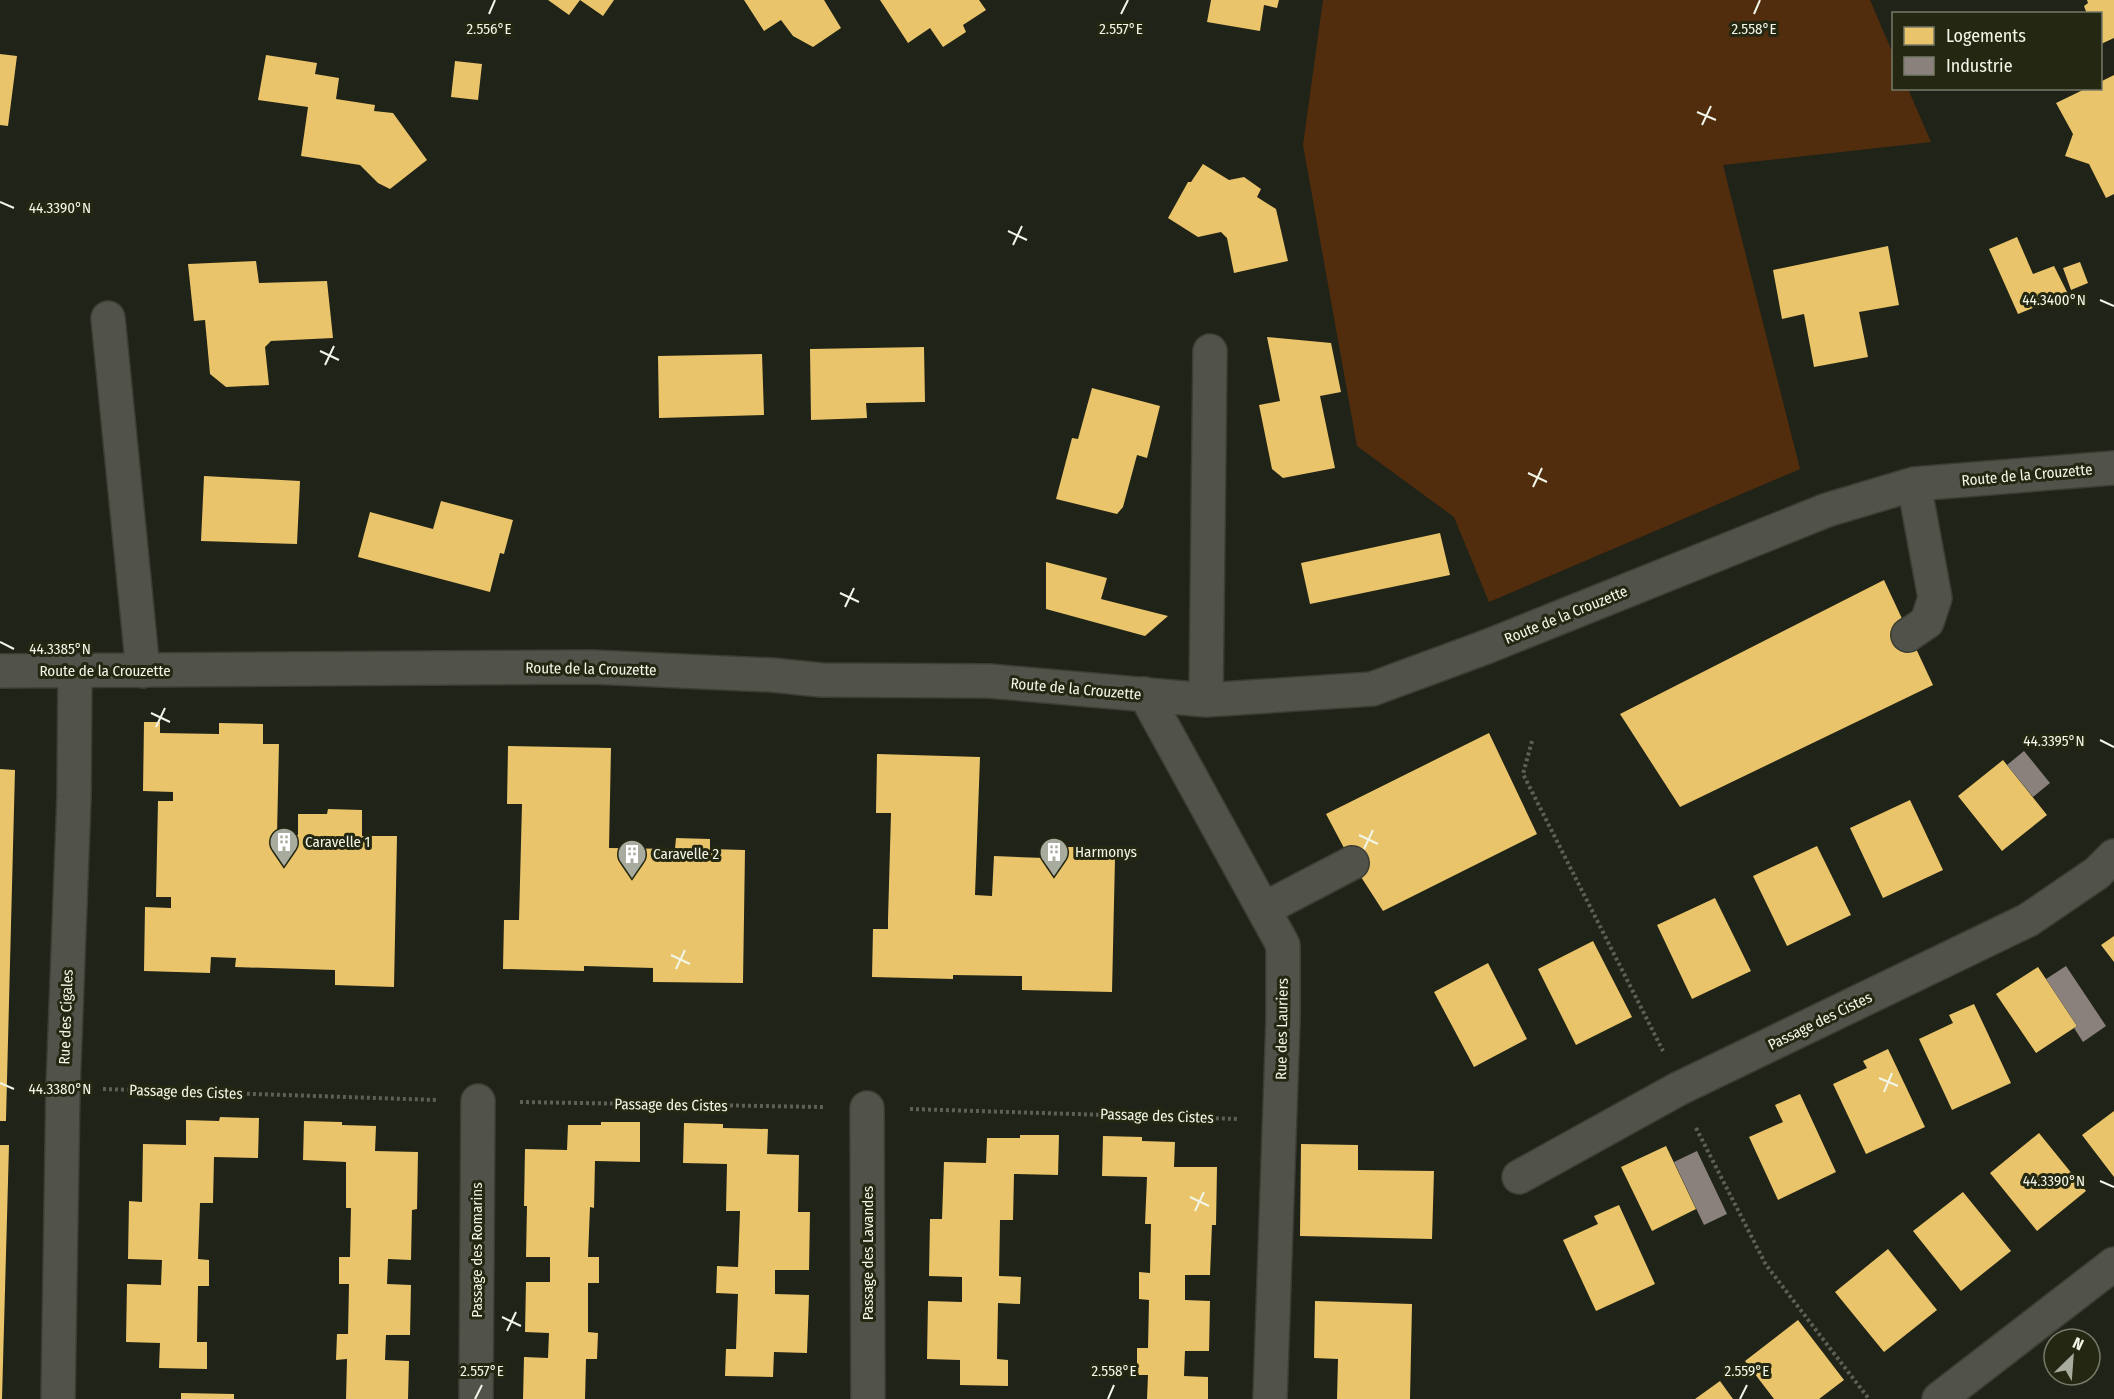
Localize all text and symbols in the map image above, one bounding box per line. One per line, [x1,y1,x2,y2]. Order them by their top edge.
legend [1892,12,2102,90]
text: 2.556°E [466,20,512,38]
text: 2.557°E [1099,20,1143,38]
text: 2.558°E [1731,20,1777,38]
text: Logements [1946,25,2026,47]
text: Industrie [1946,55,2013,77]
text: 44.3390°N [29,199,91,217]
text: 44.3400°N [2022,291,2086,309]
street label: Route de la Crouzette [1961,460,2093,490]
street label: Route de la Crouzette [1502,582,1630,648]
text: 44.3385°N [29,640,91,658]
street label: Route de la Crouzette [525,659,657,679]
street label: Route de la Crouzette [39,662,171,680]
street label: Route de la Crouzette [1010,674,1142,704]
text: 44.3395°N [2023,732,2085,750]
building icon: Caravelle 1 [268,826,300,868]
place label: Caravelle 1 [305,833,370,851]
building icon: Harmonys [1038,836,1070,878]
building icon: Caravelle 2 [616,838,648,880]
place label: Harmonys [1075,843,1137,861]
place label: Caravelle 2 [653,845,720,863]
street label: Rue des Cigales [55,969,77,1065]
street label: Rue des Lauriers [1272,978,1292,1080]
street label: Passage des Cistes [1765,988,1875,1054]
text: 44.3380°N [29,1080,91,1098]
street label: Passage des Cistes [129,1081,243,1103]
street label: Passage des Cistes [614,1095,728,1115]
street label: Passage des Cistes [1100,1105,1214,1127]
text: 44.3390°N [2023,1172,2085,1190]
street label: Passage des Romarins [468,1182,486,1318]
street label: Passage des Lavandes [859,1186,877,1320]
north arrow [2042,1327,2102,1387]
text: N [2070,1333,2086,1354]
text: 2.557°E [460,1362,504,1380]
text: 2.558°E [1091,1362,1137,1380]
text: 2.559°E [1725,1362,1769,1380]

